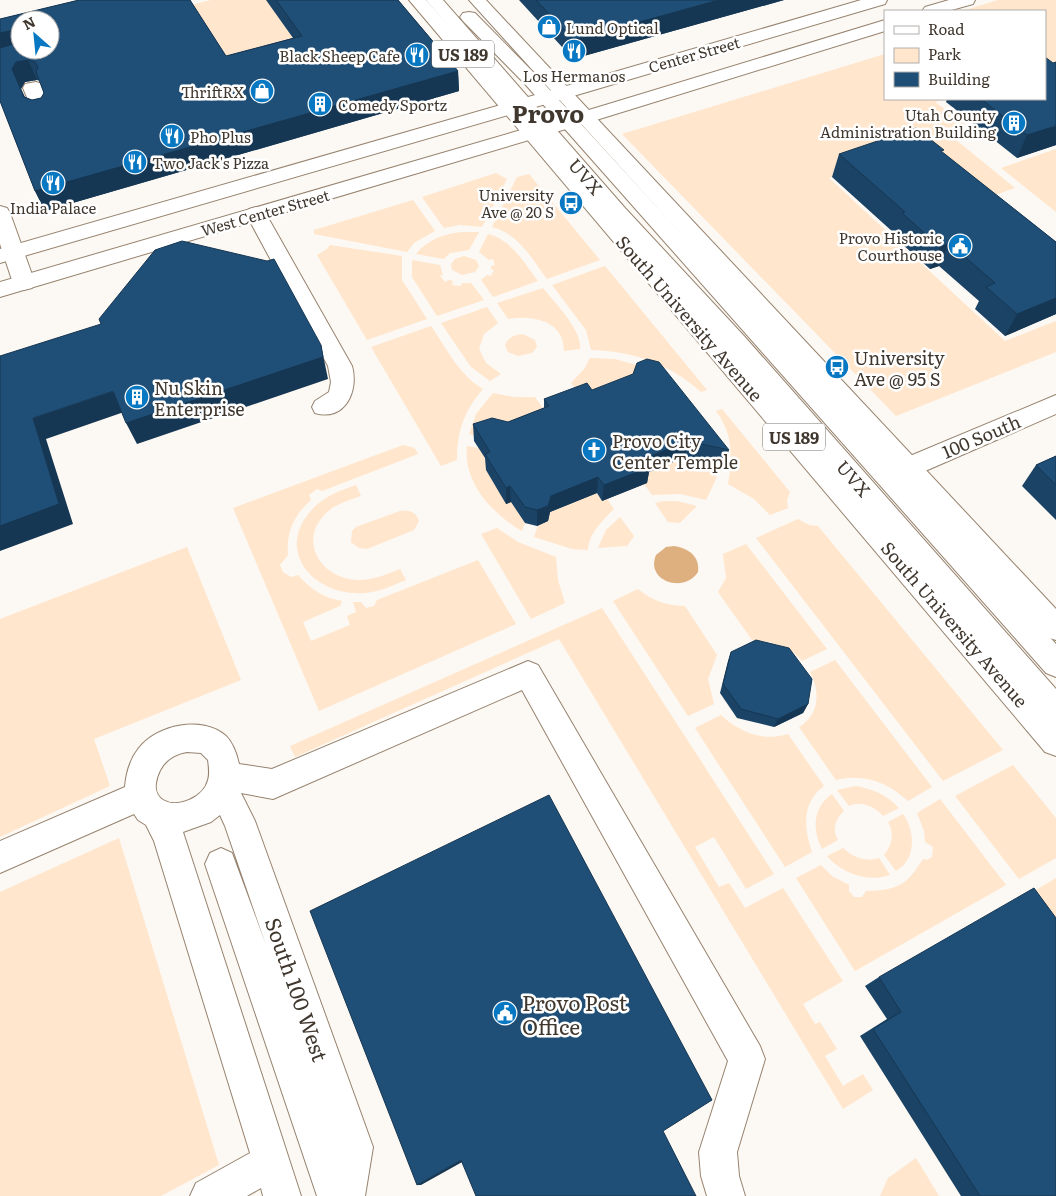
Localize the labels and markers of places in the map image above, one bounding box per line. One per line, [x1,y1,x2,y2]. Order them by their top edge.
shop icon: Lund Optical [536,14,562,40]
place label: Lund Optical [566,16,659,39]
restaurant icon: Los Hermanos [561,38,587,64]
restaurant icon: Black Sheep Cafe [404,42,430,68]
place label: Black Sheep Cafe [279,44,400,67]
place label: Los Hermanos [523,64,626,87]
shop icon: ThriftRX [249,78,275,104]
place label: ThriftRX [181,80,244,103]
building icon: Comedy Sportz [307,91,333,117]
place label: Comedy Sportz [338,93,447,116]
place label: Utah County Administration Building [820,103,997,143]
building icon: Utah County Administration Building [1001,110,1027,136]
restaurant icon: Pho Plus [159,123,185,149]
place label: Pho Plus [190,125,251,148]
restaurant icon: Two Jack's Pizza [122,149,148,175]
place label: Two Jack's Pizza [152,151,270,174]
restaurant icon: India Palace [40,170,66,196]
place label: University Ave @ 20 S [478,183,554,223]
bus stop icon: University Ave @ 20 S [558,190,584,216]
place label: India Palace [10,196,96,219]
place label: Provo Historic Courthouse [839,226,943,266]
public building icon: Provo Historic Courthouse [947,233,973,259]
place label: University Ave @ 95 S [854,344,945,392]
bus stop icon: University Ave @ 95 S [824,354,850,380]
place label: Nu Skin Enterprise [154,374,245,422]
building icon: Nu Skin Enterprise [124,384,150,410]
place label: Provo City Center Temple [612,427,738,475]
church icon: Provo City Center Temple [581,437,607,463]
place label: Provo Post Office [522,986,628,1041]
public building icon: Provo Post Office [492,1000,518,1026]

